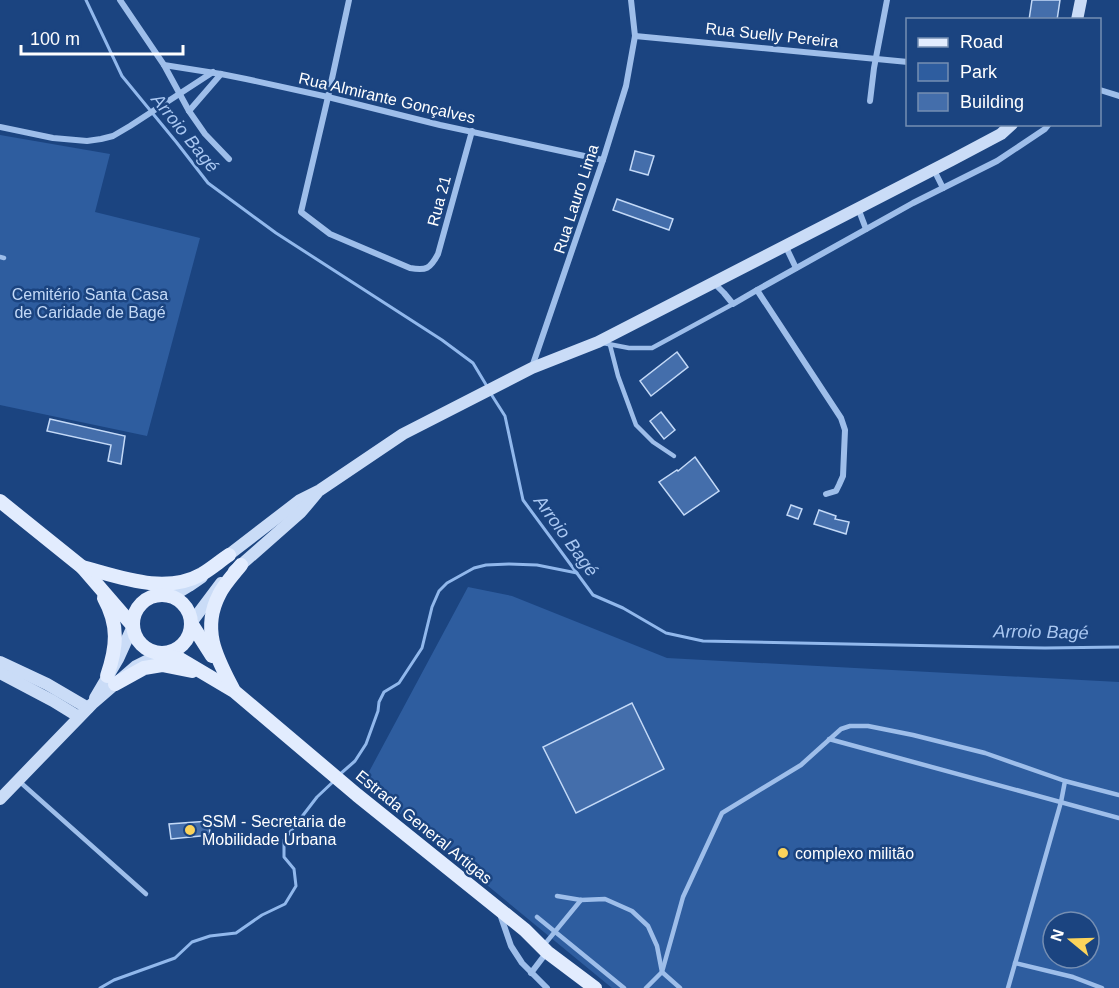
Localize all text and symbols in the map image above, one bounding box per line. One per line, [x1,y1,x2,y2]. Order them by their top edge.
scale bar [21,18,183,56]
legend [906,18,1101,126]
street label: Rua Suelly Pereira [705,20,839,50]
text: 100 m [30,29,80,49]
text: Road [960,32,1003,52]
text: Park [960,62,998,82]
street label: Rua Almirante Gonçalves [297,69,477,127]
water label: Arroio Bagé [147,89,223,176]
text: Building [960,92,1024,112]
street label: Rua Lauro Lima [550,142,602,256]
street label: Rua 21 [424,174,454,228]
park label: Cemitério Santa Casa de Caridade de Bagé [12,286,168,321]
water label: Arroio Bagé [529,491,602,580]
water label: Arroio Bagé [992,621,1089,643]
street label: Estrada General Artigas [353,767,495,887]
place label: SSM - Secretaria de Mobilidade Urbana [202,813,346,848]
marker: SSM - Secretaria de Mobilidade Urbana [183,823,197,837]
place label: complexo militão [795,845,914,862]
marker: complexo militão [776,846,790,860]
north arrow [1041,910,1101,970]
text: N [1047,927,1067,944]

